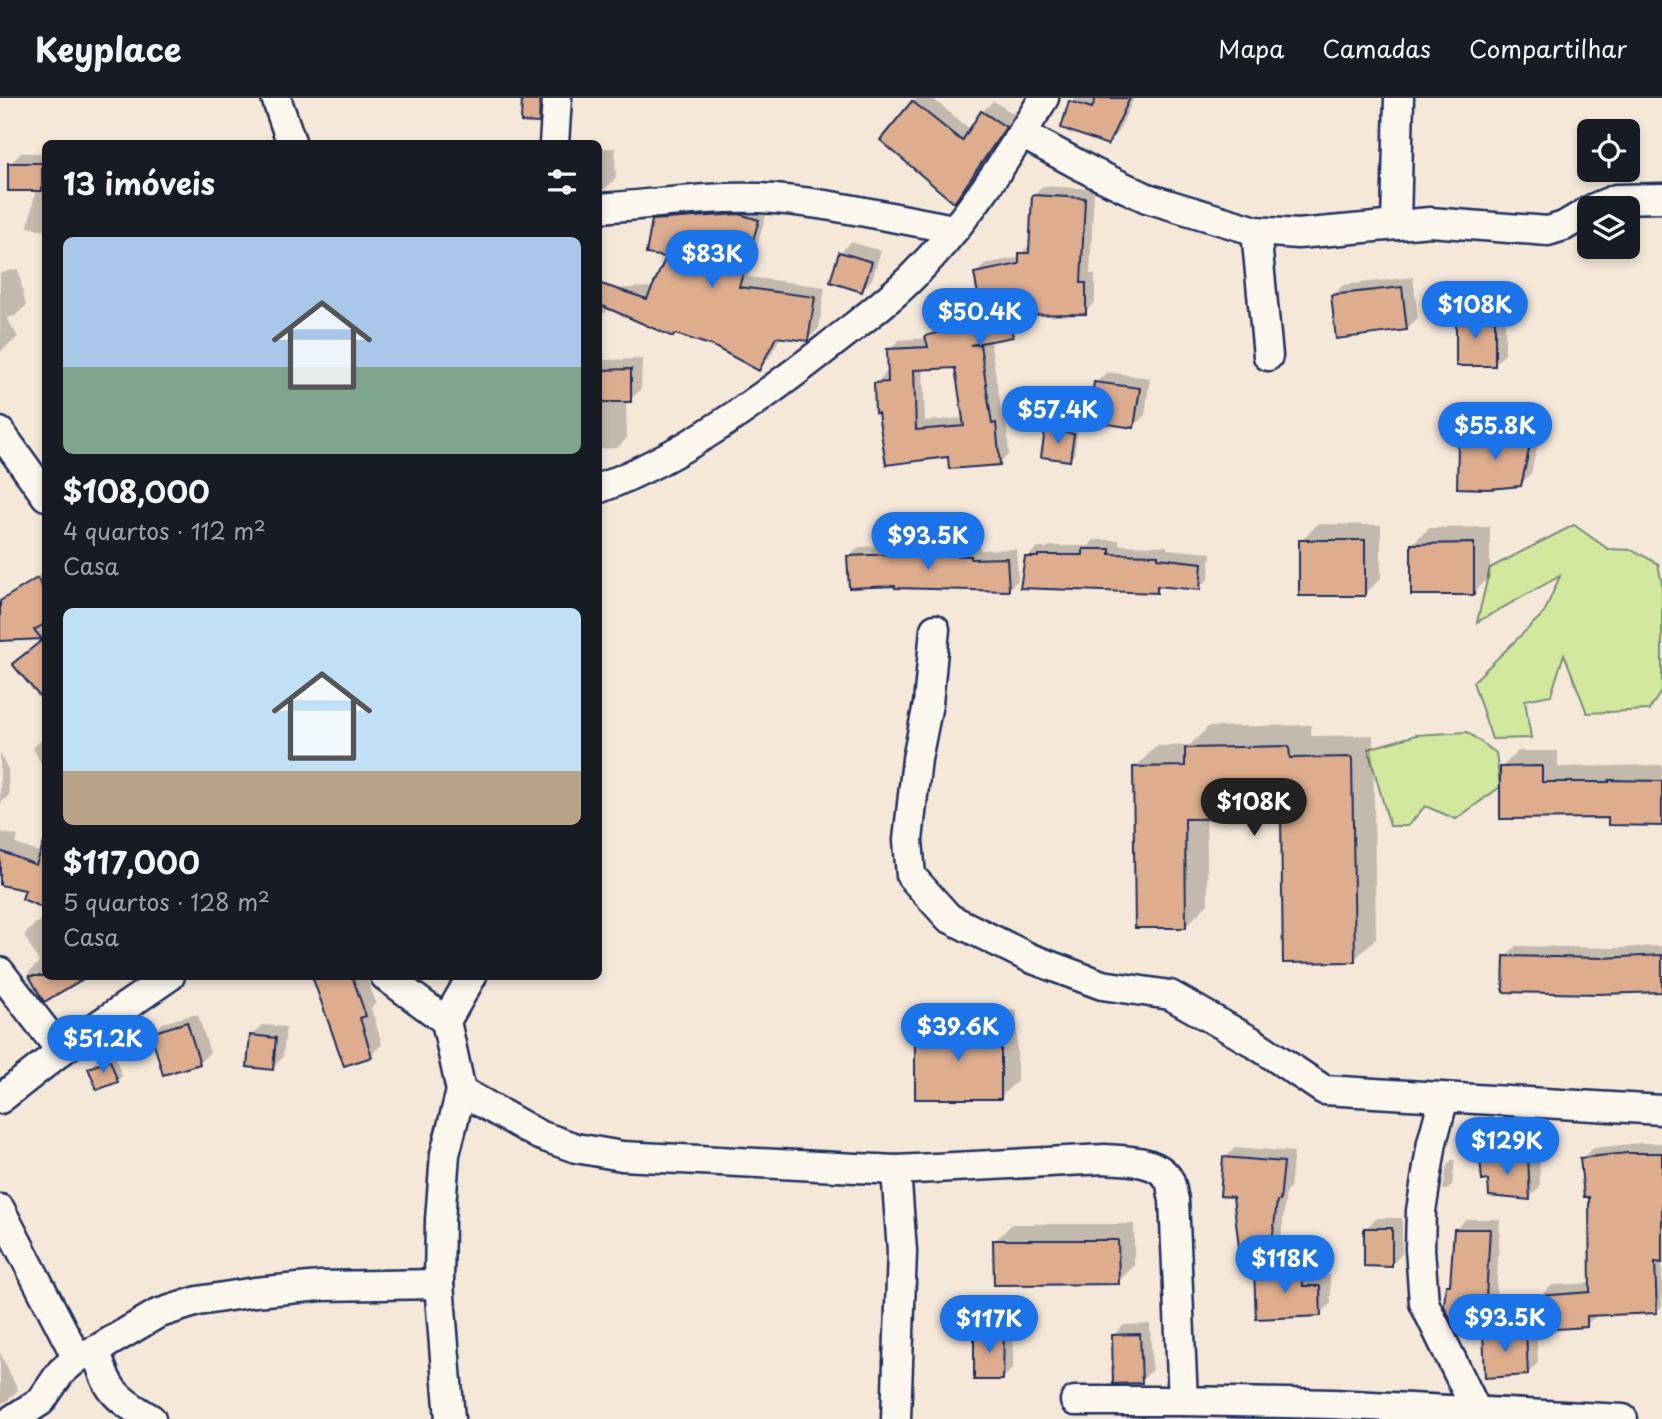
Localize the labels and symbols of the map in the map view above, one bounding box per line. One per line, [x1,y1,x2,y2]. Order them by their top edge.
pin: $83K [671,230,753,290]
pin: $108K [1426,282,1524,341]
pin: $50.4K [923,288,1037,348]
pin: $57.4K [1001,386,1115,446]
pin: $55.8K [1438,402,1552,462]
pin: $93.5K [871,512,985,572]
pin: $108K [1205,778,1303,838]
pin: $39.6K [901,1004,1015,1063]
pin: $51.2K [46,1016,160,1075]
pin: $129K [1458,1118,1556,1177]
pin: $118K [1236,1236,1334,1295]
pin: $93.5K [1448,1294,1562,1354]
pin: $117K [940,1296,1038,1355]

